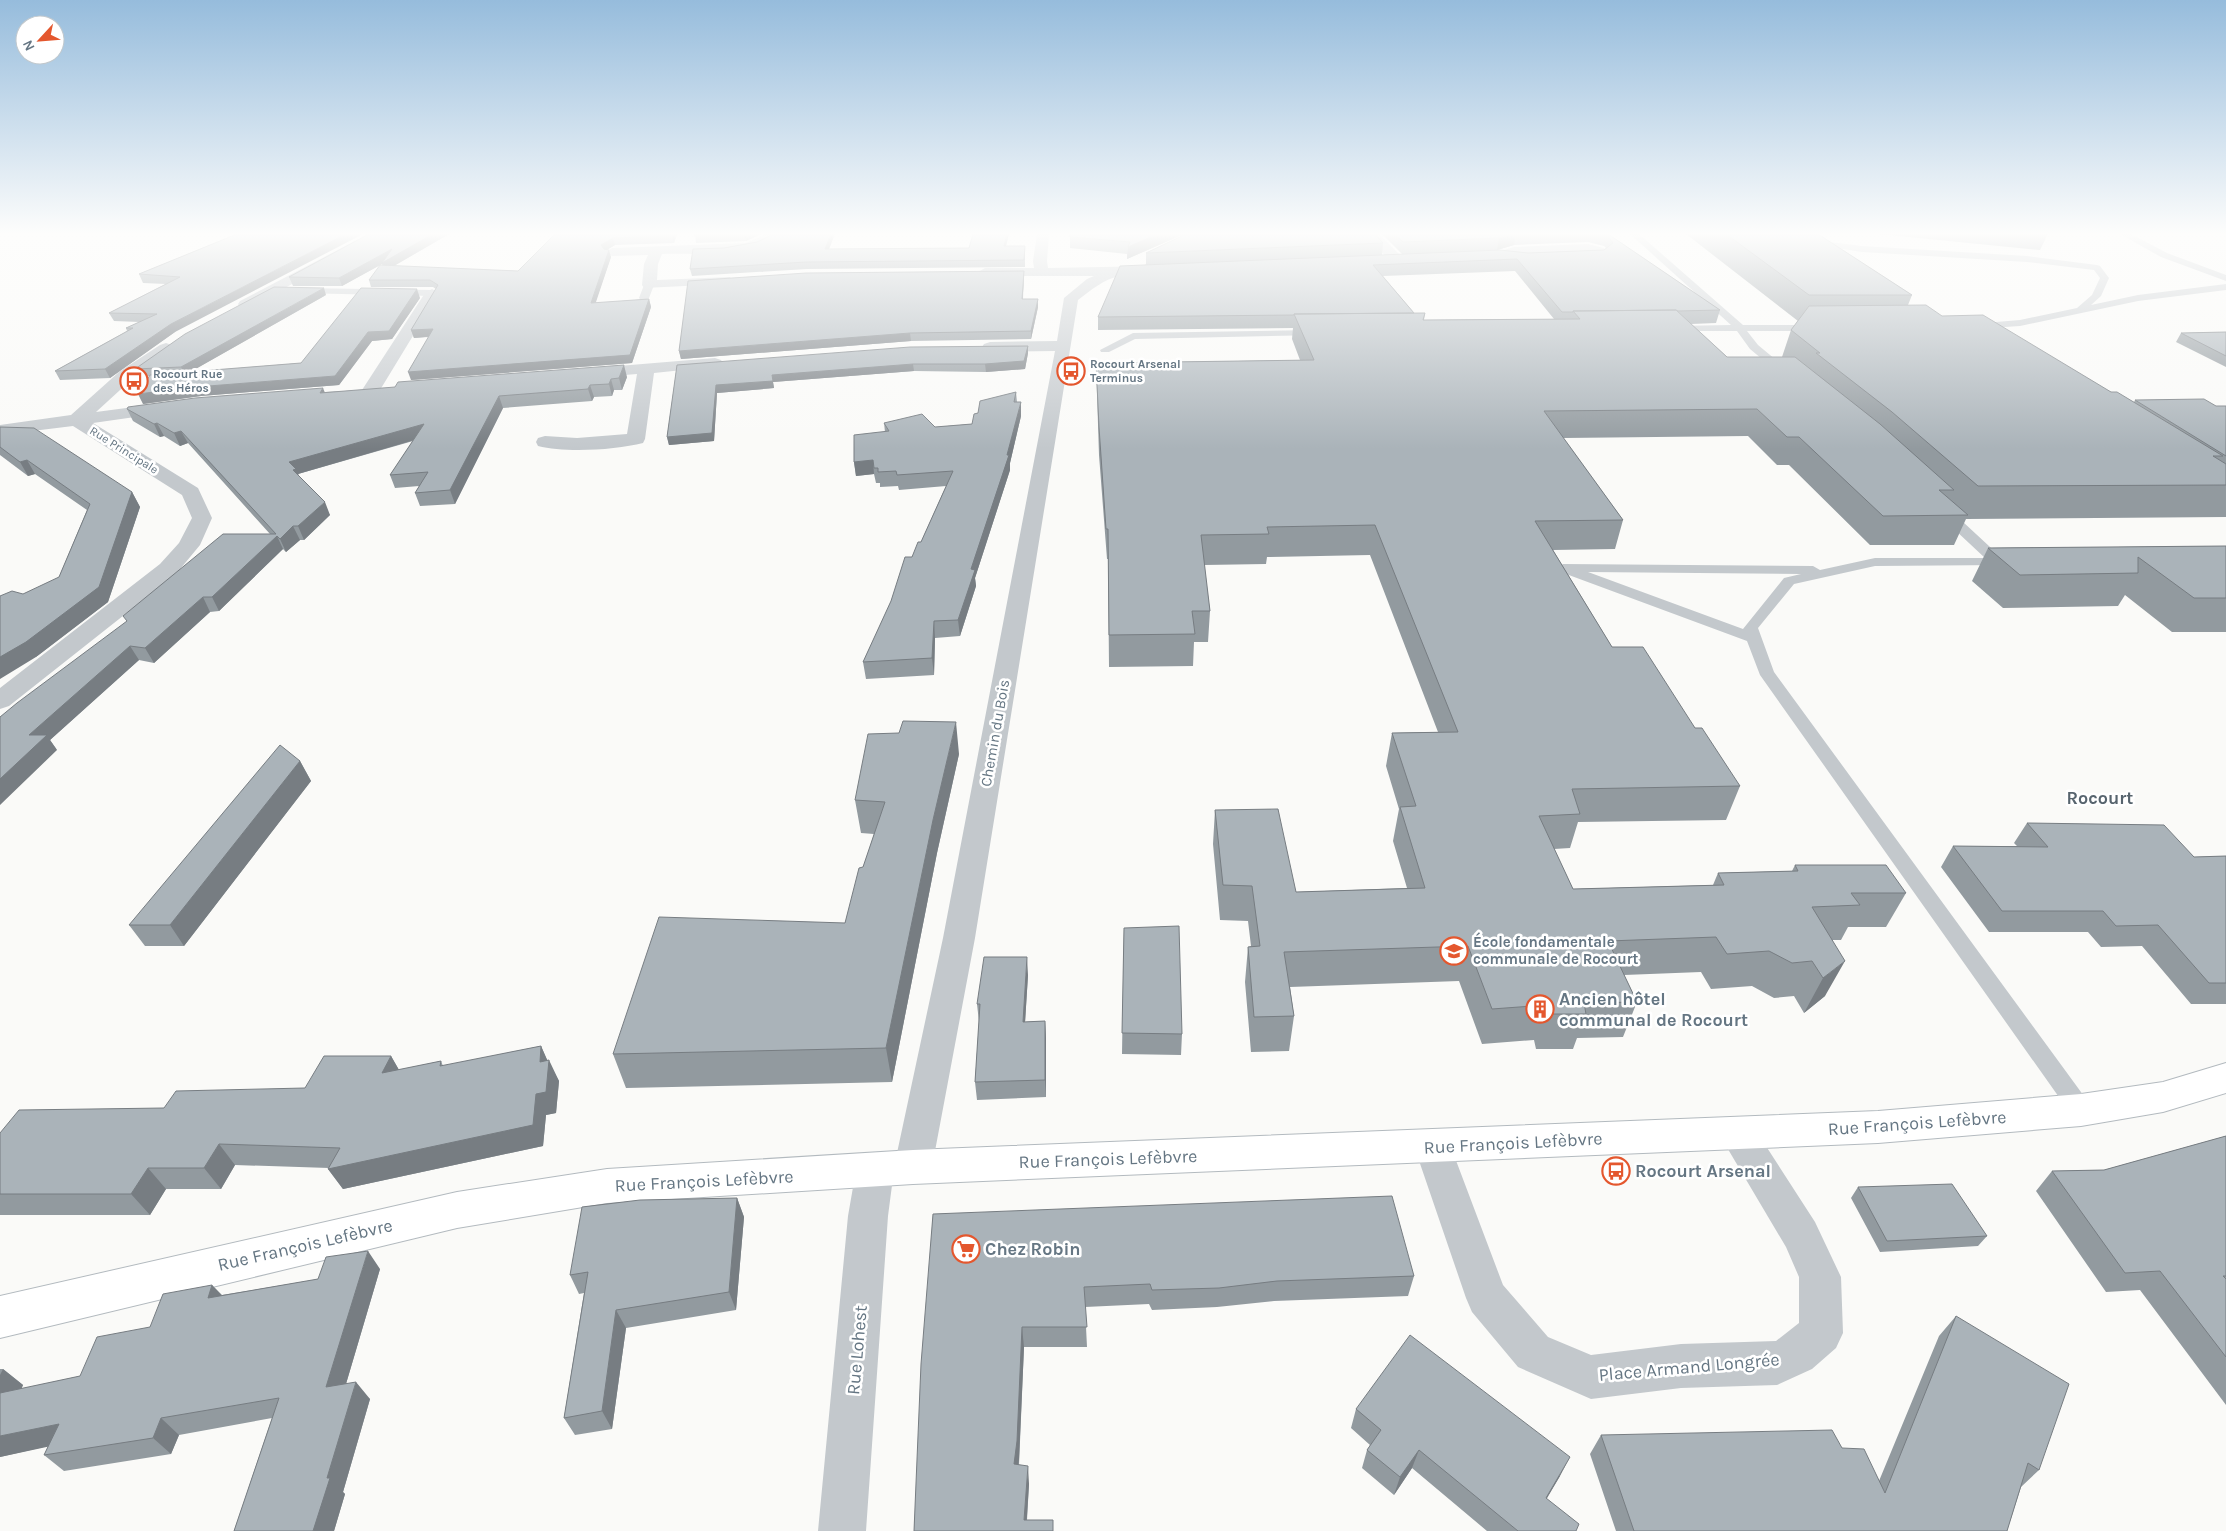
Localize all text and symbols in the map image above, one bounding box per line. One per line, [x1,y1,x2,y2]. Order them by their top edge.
north arrow [15,15,65,65]
text: N [19,37,39,54]
bus stop icon: Rocourt Arsenal Terminus [1056,356,1086,386]
place label: Rocourt Arsenal Terminus [1090,357,1181,385]
bus stop icon: Rocourt Rue des Héros [119,366,149,396]
place label: Rocourt Rue des Héros [153,367,222,395]
street label: Rue Principale [87,423,161,477]
street label: Chemin du Bois [977,678,1013,788]
district label: Rocourt [2067,787,2133,809]
place label: École fondamentale communale de Rocourt [1473,932,1639,968]
school or university icon: École fondamentale communale de Rocourt [1439,936,1469,966]
place label: Ancien hôtel communal de Rocourt [1559,988,1748,1031]
building icon: Ancien hôtel communal de Rocourt [1525,994,1555,1024]
street label: Rue François Lefèbvre [1827,1106,2007,1140]
street label: Rue François Lefèbvre [1423,1127,1603,1159]
street label: Rue François Lefèbvre [1018,1145,1198,1173]
bus stop icon: Rocourt Arsenal [1601,1156,1631,1186]
place label: Rocourt Arsenal [1635,1160,1771,1182]
street label: Rue François Lefèbvre [614,1165,794,1197]
street label: Rue François Lefèbvre [215,1214,395,1276]
supermarket icon: Chez Robin [951,1234,981,1264]
place label: Chez Robin [985,1238,1081,1260]
street label: Rue Lohest [842,1304,872,1396]
street label: Place Armand Longrée [1598,1348,1780,1386]

